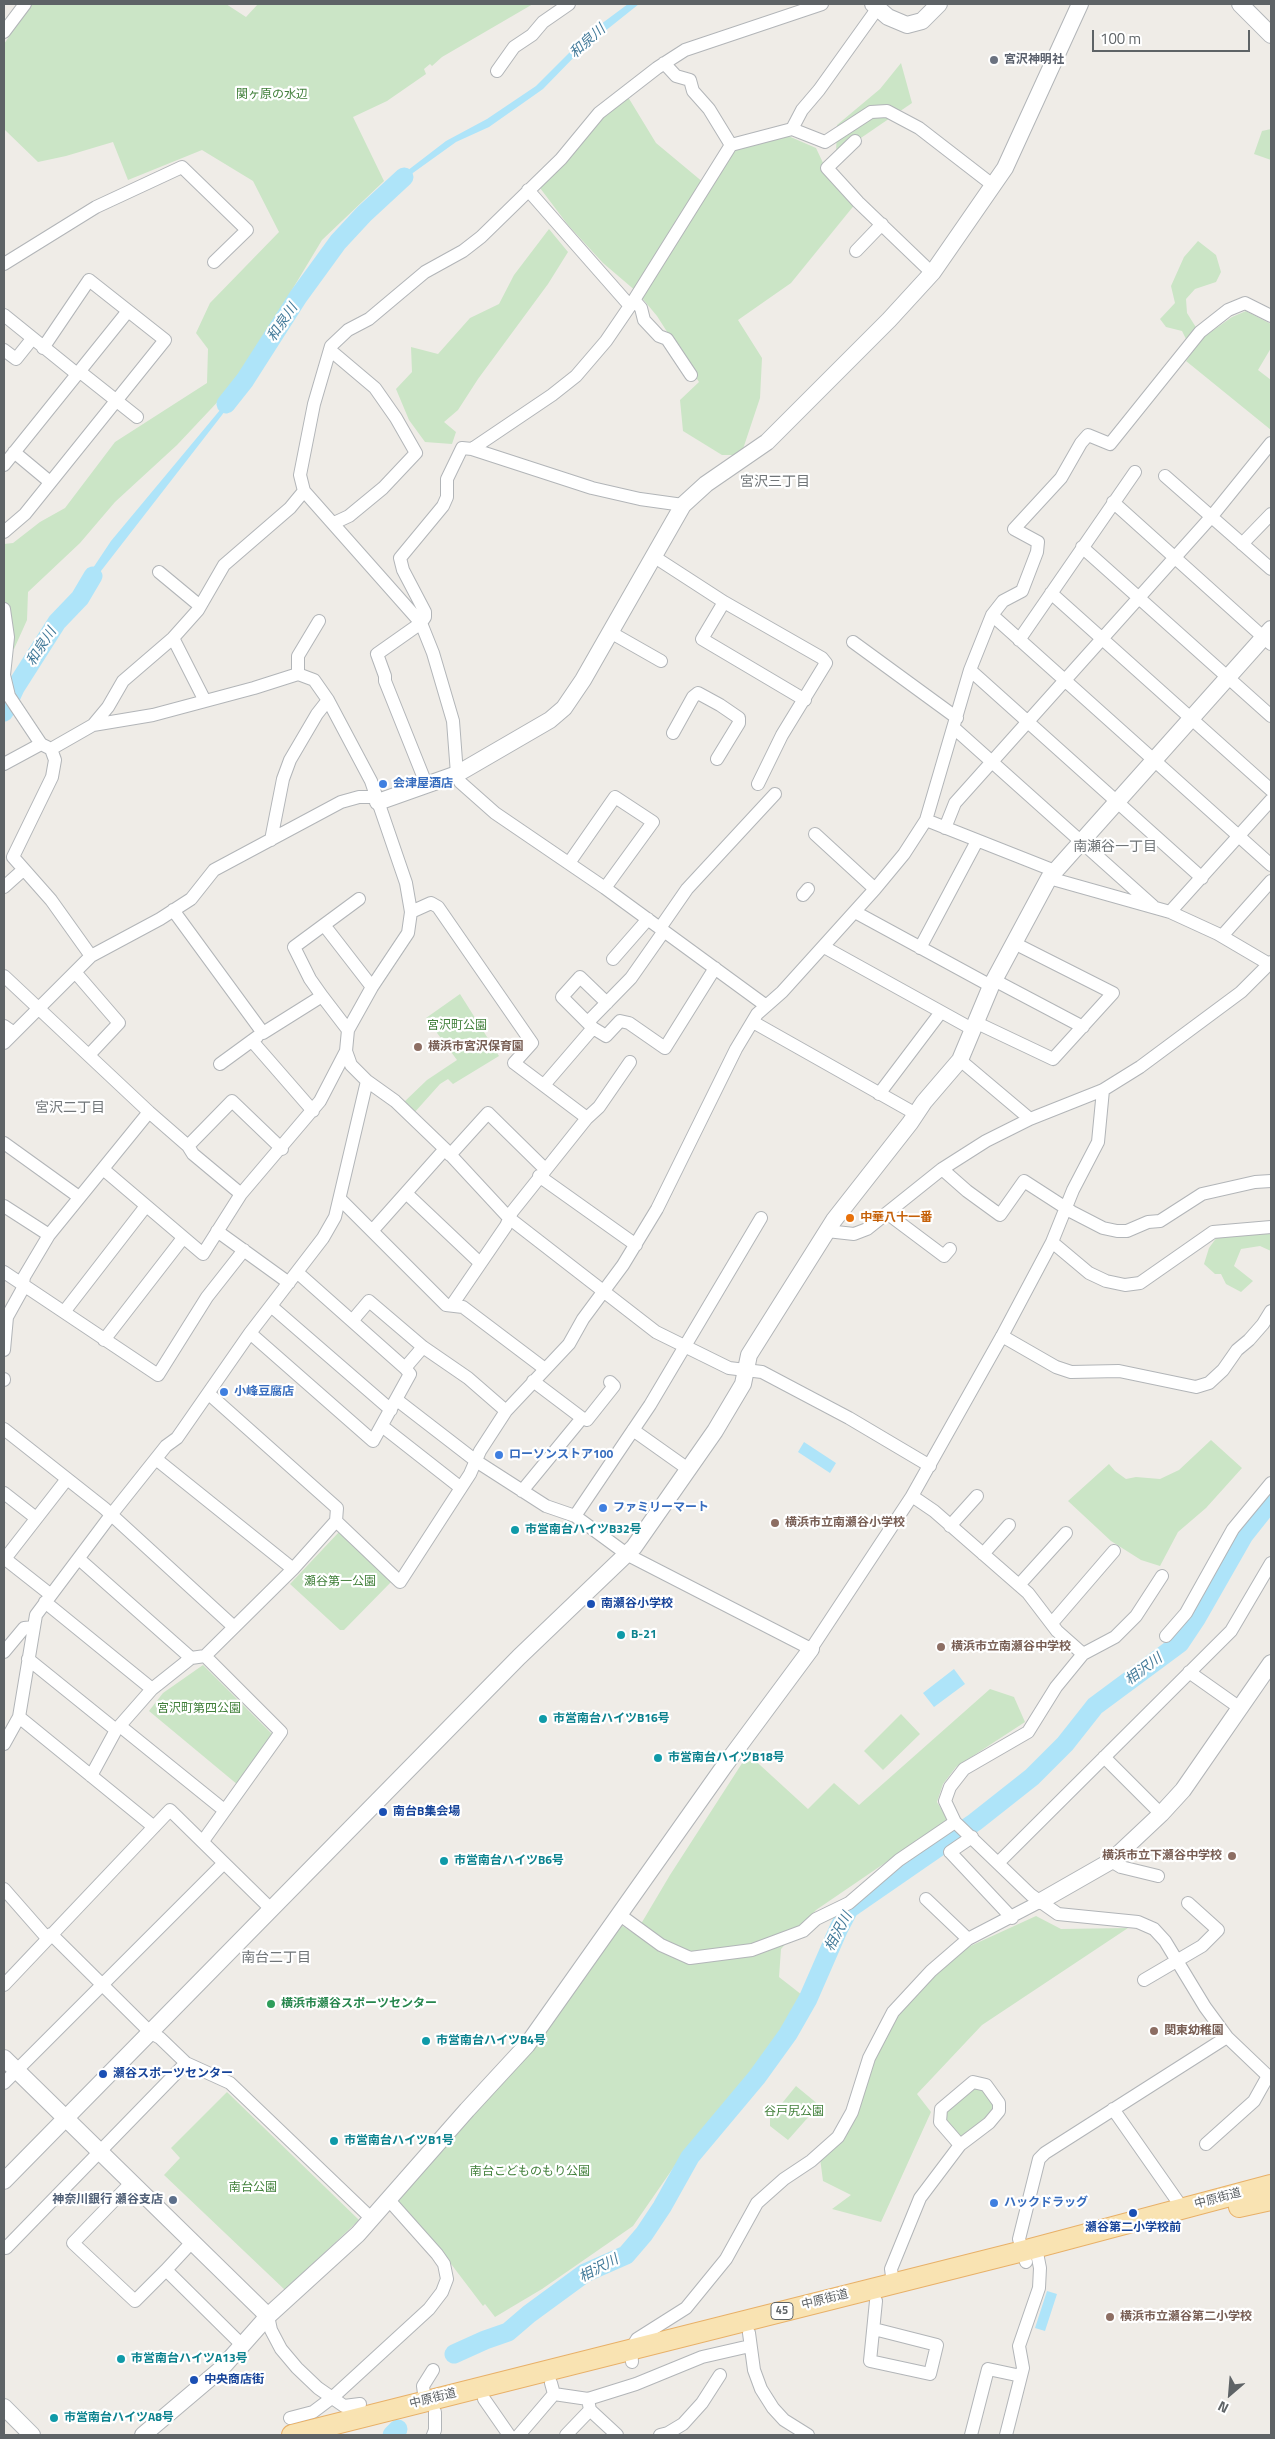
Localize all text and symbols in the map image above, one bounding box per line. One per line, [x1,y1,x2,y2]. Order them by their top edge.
scale bar [1095,20,1252,52]
water label: 和泉川 [567,22,609,62]
text: 100 m [1100,27,1141,50]
place label: 宮沢神明社 [1004,53,1064,67]
marker: 宮沢神明社 [988,54,1000,66]
park label: 関ヶ原の水辺 [236,88,308,102]
water label: 和泉川 [264,301,302,345]
district label: 宮沢三丁目 [740,475,810,491]
water label: 和泉川 [24,625,60,669]
place label: 会津屋酒店 [393,777,453,791]
marker: 会津屋酒店 [377,778,389,790]
district label: 南瀬谷一丁目 [1073,840,1157,856]
park label: 宮沢町公園 [427,1019,487,1033]
place label: 横浜市宮沢保育園 [428,1040,524,1054]
marker: 横浜市宮沢保育園 [412,1041,424,1053]
district label: 宮沢二丁目 [35,1101,105,1117]
place label: 中華八十一番 [860,1211,932,1225]
marker: 中華八十一番 [844,1212,856,1224]
place label: 小峰豆腐店 [234,1385,294,1399]
marker: 小峰豆腐店 [218,1386,230,1398]
place label: ローソンストア100 [509,1448,613,1462]
marker: ローソンストア100 [493,1449,505,1461]
place label: ファミリーマート [613,1501,709,1515]
marker: ファミリーマート [597,1502,609,1514]
place label: 横浜市立南瀬谷小学校 [785,1516,905,1530]
marker: 横浜市立南瀬谷小学校 [769,1517,781,1529]
place label: 市営南台ハイツB32号 [525,1523,642,1537]
marker: 市営南台ハイツB32号 [509,1524,521,1536]
park label: 瀬谷第一公園 [304,1575,376,1589]
place label: 南瀬谷小学校 [601,1597,673,1611]
marker: 南瀬谷小学校 [585,1598,597,1610]
place label: B-21 [631,1628,657,1642]
marker: B-21 [615,1629,627,1641]
place label: 横浜市立南瀬谷中学校 [951,1640,1071,1654]
marker: 横浜市立南瀬谷中学校 [935,1641,947,1653]
water label: 相沢川 [1122,1651,1166,1689]
park label: 宮沢町第四公園 [157,1702,241,1716]
place label: 市営南台ハイツB16号 [553,1712,670,1726]
marker: 市営南台ハイツB16号 [537,1713,549,1725]
place label: 市営南台ハイツB18号 [668,1751,785,1765]
marker: 市営南台ハイツB18号 [652,1752,664,1764]
place label: 南台B集会場 [393,1805,460,1819]
marker: 南台B集会場 [377,1806,389,1818]
place label: 横浜市立下瀬谷中学校 [1102,1849,1222,1863]
marker: 横浜市立下瀬谷中学校 [1226,1850,1238,1862]
place label: 市営南台ハイツB6号 [454,1854,564,1868]
marker: 市営南台ハイツB6号 [438,1855,450,1867]
water label: 相沢川 [822,1910,856,1954]
district label: 南台二丁目 [241,1951,311,1967]
place label: 横浜市瀬谷スポーツセンター [281,1997,437,2011]
marker: 横浜市瀬谷スポーツセンター [265,1998,277,2010]
place label: 関東幼稚園 [1164,2024,1224,2038]
marker: 関東幼稚園 [1148,2025,1160,2037]
place label: 市営南台ハイツB4号 [436,2034,546,2048]
marker: 市営南台ハイツB4号 [420,2035,432,2047]
place label: 瀬谷スポーツセンター [113,2067,233,2081]
marker: 瀬谷スポーツセンター [97,2068,109,2080]
park label: 谷戸尻公園 [764,2105,824,2119]
place label: 市営南台ハイツB1号 [344,2134,454,2148]
marker: 市営南台ハイツB1号 [328,2135,340,2147]
park label: 南台こどものもり公園 [470,2165,590,2179]
park label: 南台公園 [229,2181,277,2195]
street label: 中原街道 [1193,2186,1243,2212]
place label: 神奈川銀行 瀬谷支店 [52,2193,163,2207]
marker: 神奈川銀行 瀬谷支店 [167,2194,179,2206]
place label: ハックドラッグ [1004,2196,1088,2210]
marker: ハックドラッグ [988,2197,1000,2209]
marker: 瀬谷第二小学校前 [1127,2207,1139,2219]
place label: 瀬谷第二小学校前 [1085,2221,1181,2235]
water label: 相沢川 [577,2252,621,2286]
street label: 中原街道 [800,2287,850,2313]
road number: 45 [771,2302,793,2320]
place label: 横浜市立瀬谷第二小学校 [1120,2310,1252,2324]
marker: 横浜市立瀬谷第二小学校 [1104,2311,1116,2323]
place label: 市営南台ハイツA13号 [131,2352,248,2366]
marker: 市営南台ハイツA13号 [115,2353,127,2365]
north arrow [1205,2369,1255,2419]
place label: 中央商店街 [204,2373,264,2387]
marker: 中央商店街 [188,2374,200,2386]
street label: 中原街道 [408,2386,458,2412]
text: N [1214,2396,1232,2419]
place label: 市営南台ハイツA8号 [64,2411,174,2425]
marker: 市営南台ハイツA8号 [48,2412,60,2424]

